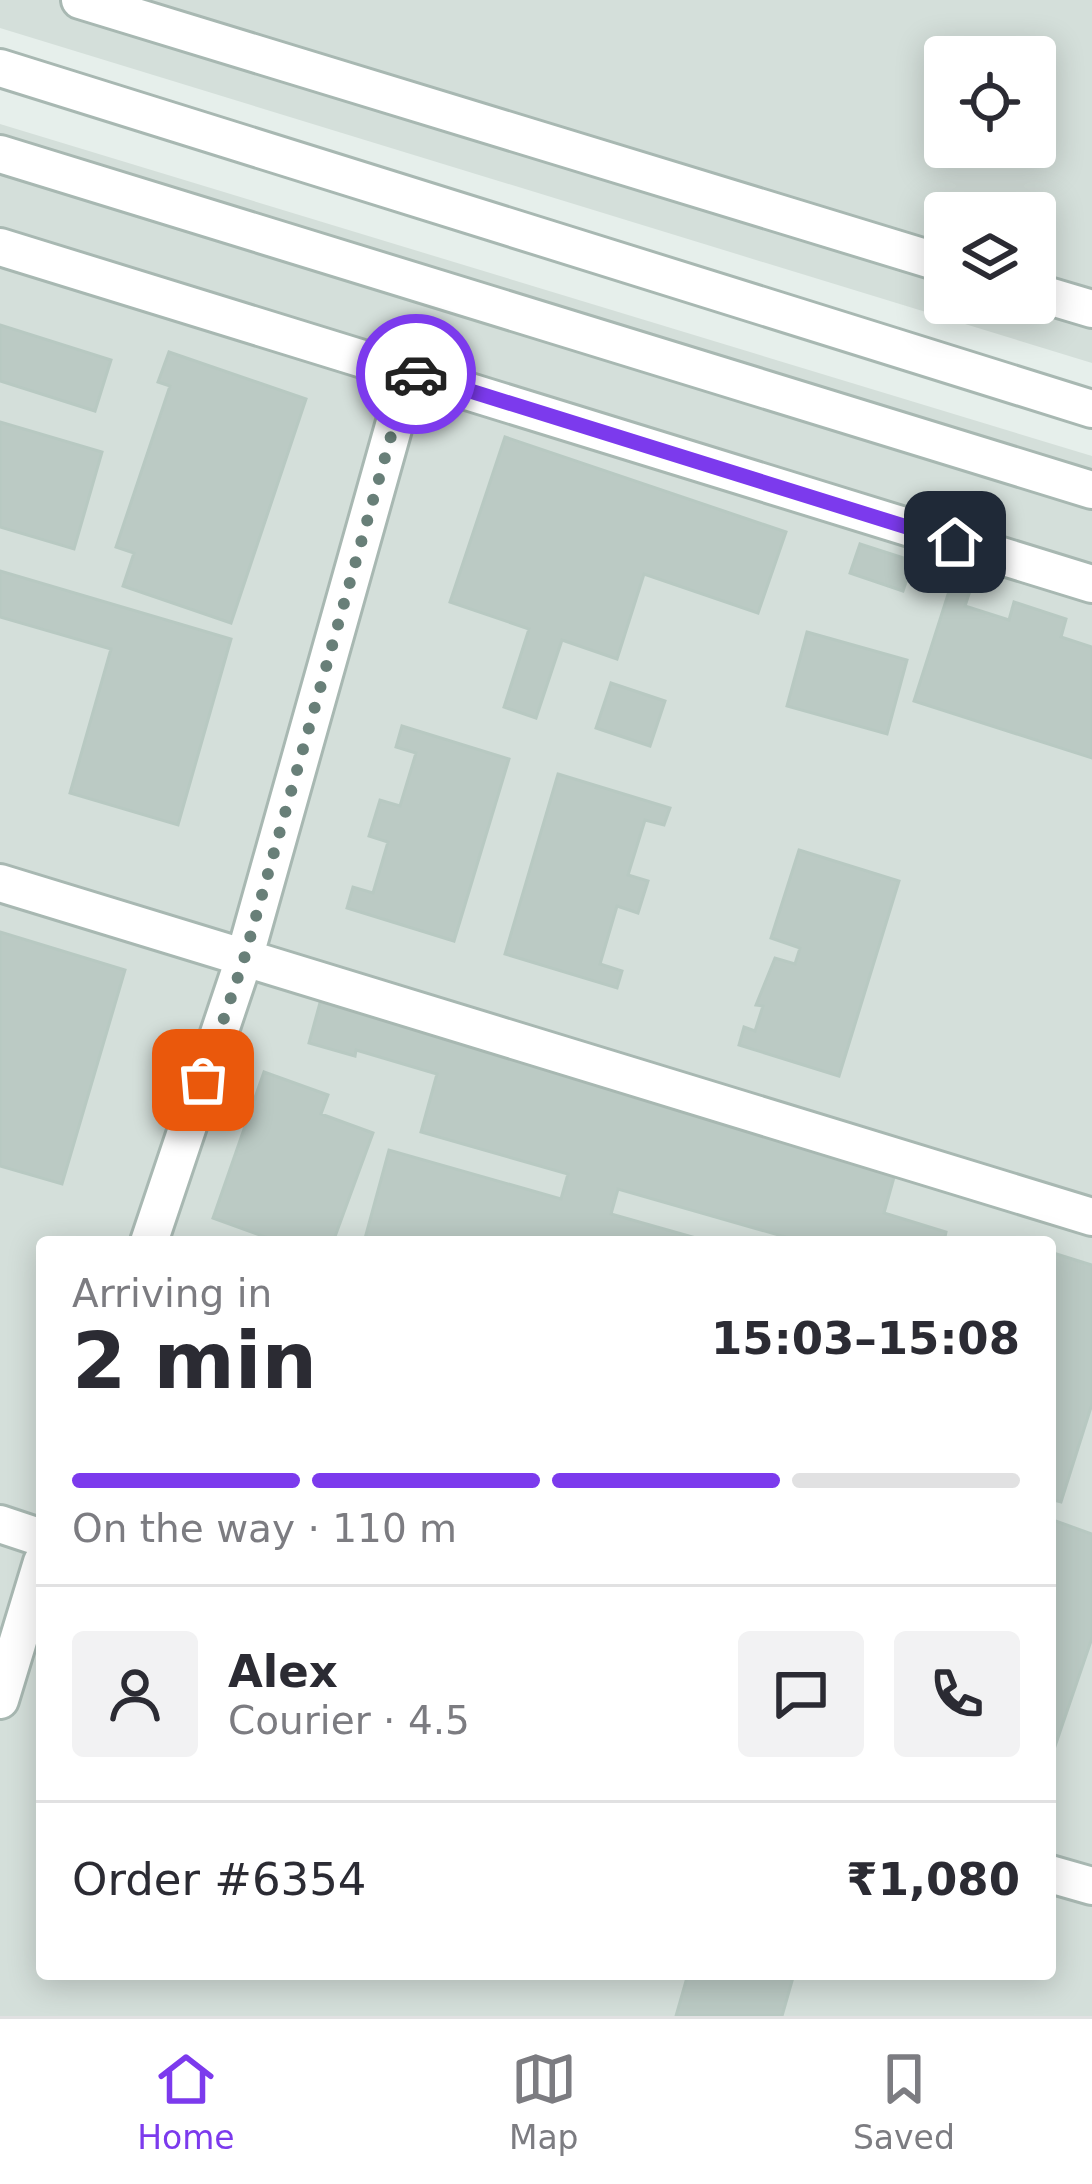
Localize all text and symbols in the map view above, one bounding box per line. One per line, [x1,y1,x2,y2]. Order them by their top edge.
map controls [924,36,1056,324]
button: locate [924,36,1056,168]
button: layers [924,192,1056,324]
courier [356,314,476,434]
icon: car [383,341,449,407]
pin [904,491,1006,593]
icon: home [922,509,988,575]
pin [152,1029,254,1131]
icon: bag [170,1047,236,1113]
text: Arriving in [72,1271,272,1316]
text: 15:03–15:08 [711,1312,1020,1365]
text: 2 min [72,1316,317,1406]
text: On the way · 110 m [72,1506,457,1551]
button: person [72,1631,198,1757]
button: chat [738,1631,864,1757]
button: phone [894,1631,1020,1757]
text: Alex [228,1645,338,1698]
text: Courier · 4.5 [228,1698,470,1743]
text: Order #6354 [72,1853,366,1906]
text: ₹1,080 [846,1853,1020,1906]
tab: Home [137,2046,235,2157]
tab: Map [509,2046,579,2157]
tab: Saved [853,2046,955,2157]

